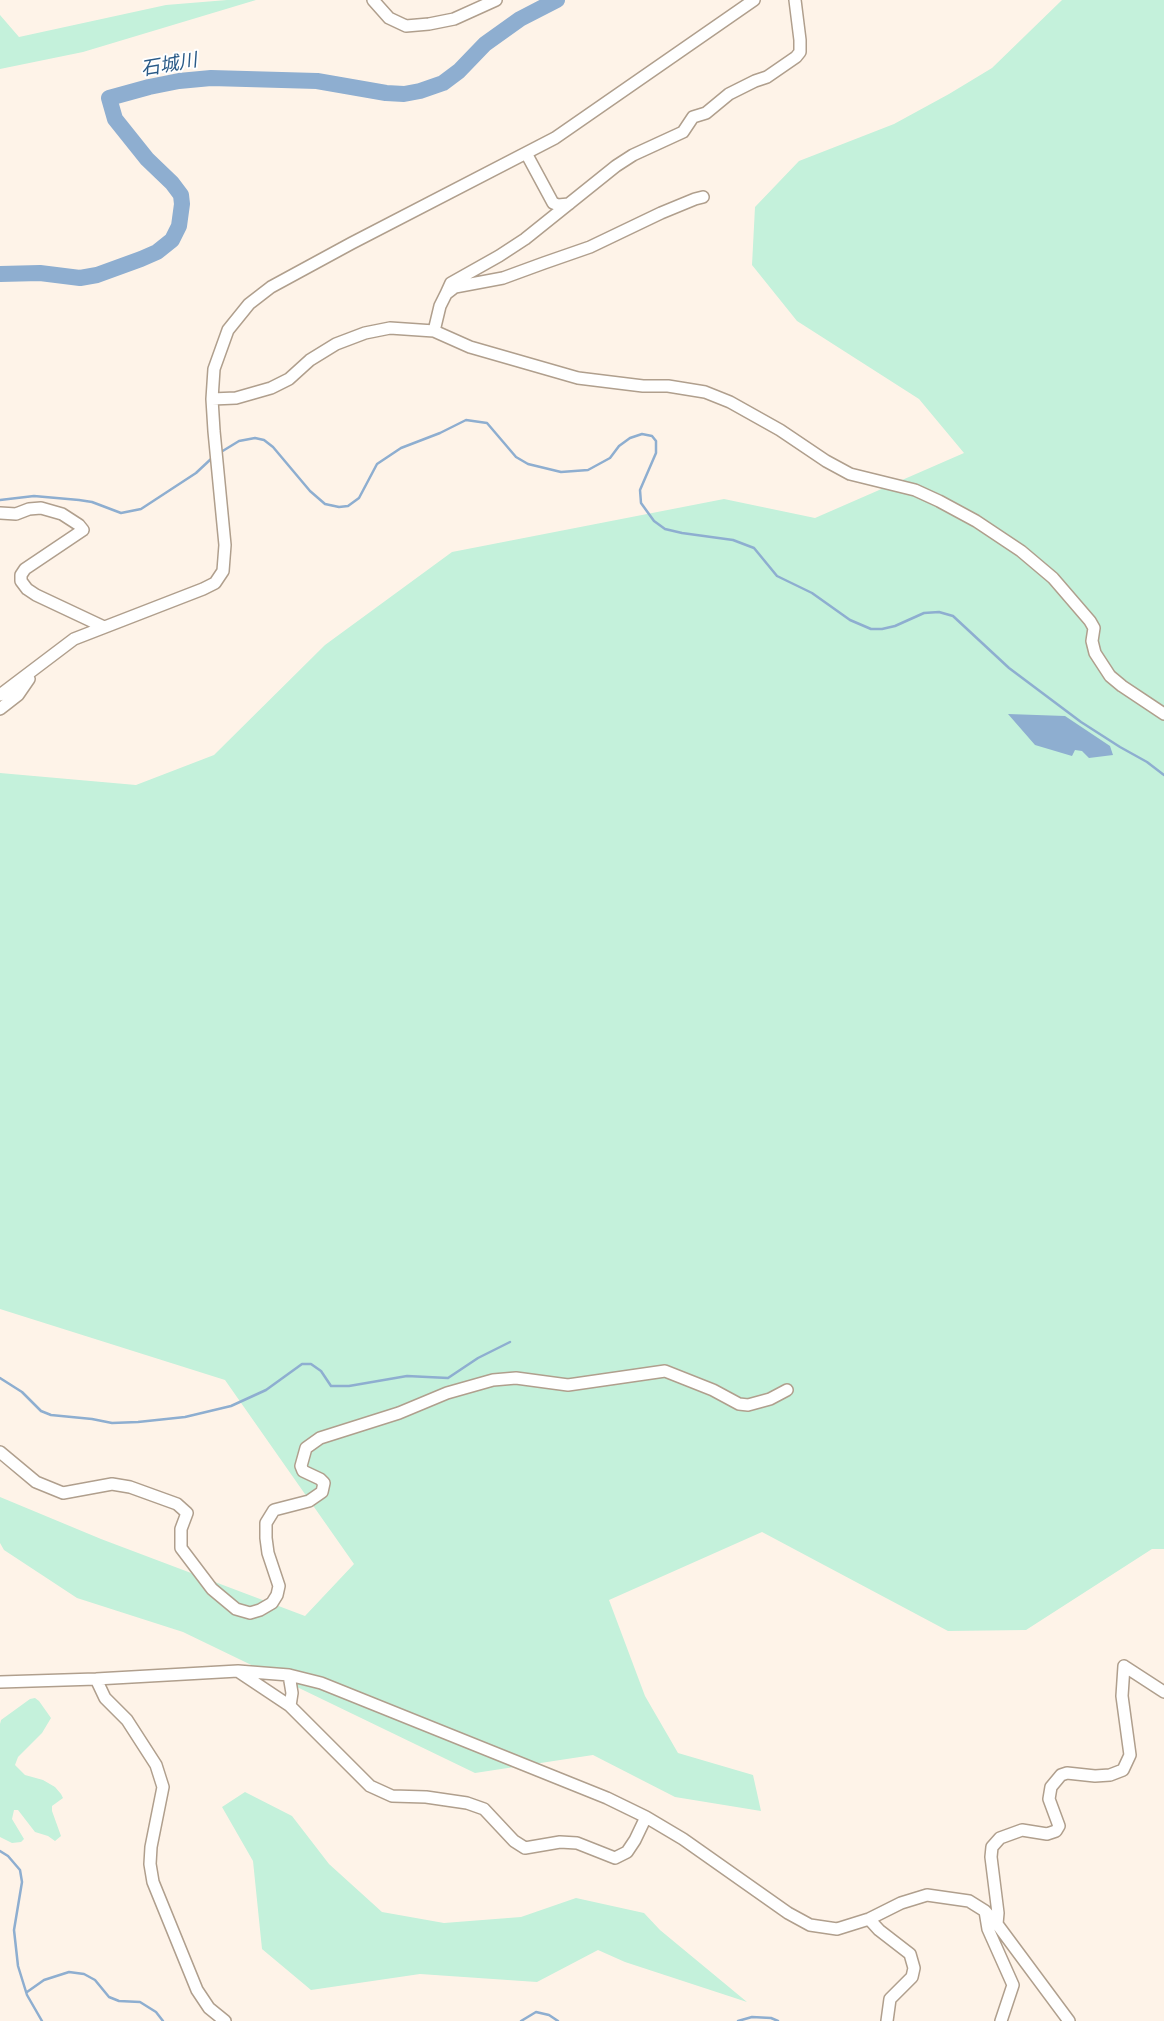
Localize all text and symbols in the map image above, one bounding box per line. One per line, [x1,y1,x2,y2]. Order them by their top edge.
water label: 石城川 [139,49,199,81]

